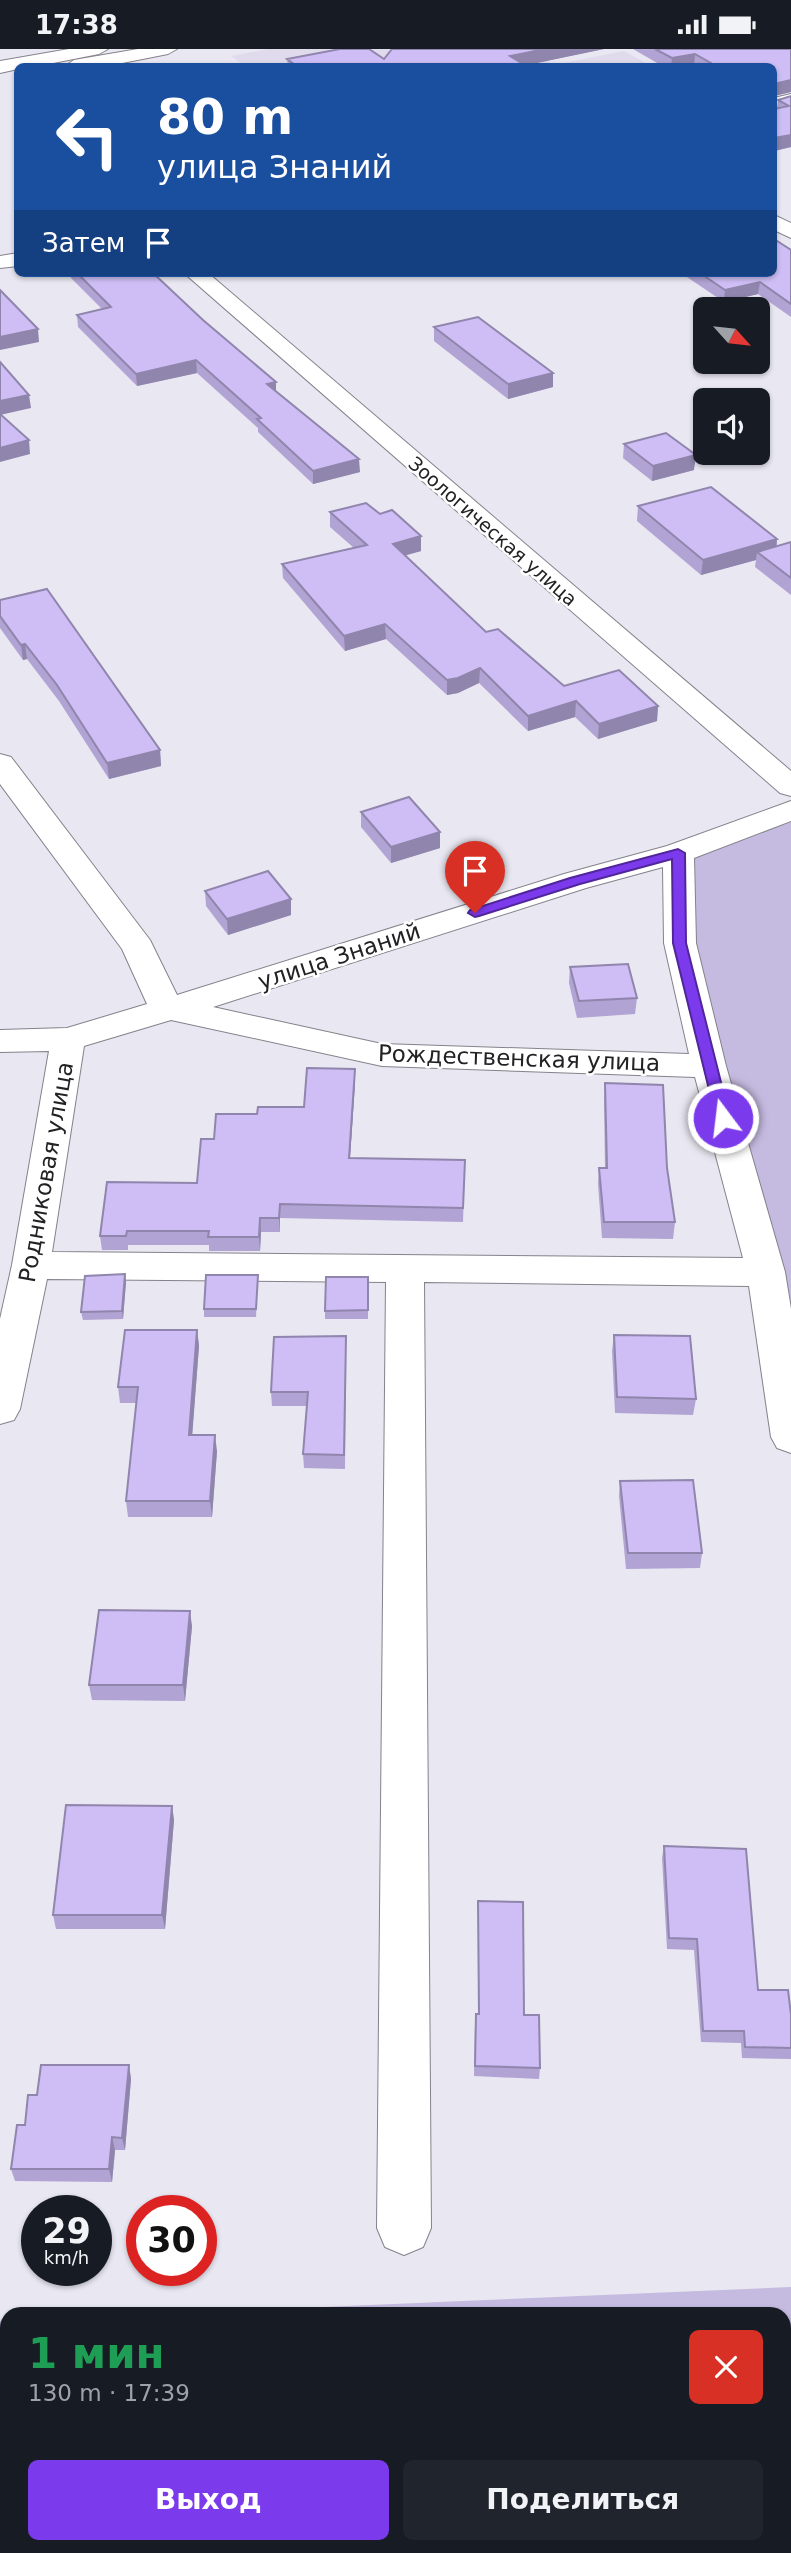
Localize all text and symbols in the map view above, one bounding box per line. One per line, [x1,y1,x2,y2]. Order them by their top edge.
text: 17:38 [35,10,118,40]
text: 80 m [157,89,293,146]
icon: left [42,91,133,182]
text: улица Знаний [157,148,392,186]
icon: arrive [139,224,177,262]
text: Затем [42,228,125,258]
north arrow [693,297,770,375]
map controls [693,297,770,465]
button: sound [693,388,770,465]
street label: Зоологическая улица [404,452,582,610]
pin [445,841,505,913]
icon: arrive [456,852,494,890]
street label: улица Знаний [255,918,423,994]
street label: Рождественская улица [377,1040,661,1076]
street label: Родниковая улица [14,1060,78,1284]
position arrow [686,1081,760,1155]
speed limit sign: 30 [126,2195,217,2286]
text: 29 [42,2211,91,2251]
text: km/h [44,2247,89,2268]
text: 1 мин [28,2329,165,2378]
button: close [689,2330,763,2404]
text: 130 m · 17:39 [28,2380,190,2406]
button: Выход [28,2460,389,2540]
button: Поделиться [403,2460,763,2540]

